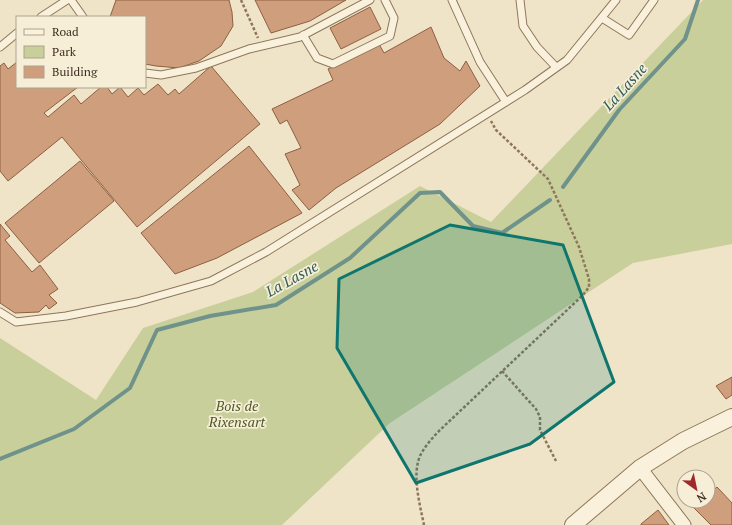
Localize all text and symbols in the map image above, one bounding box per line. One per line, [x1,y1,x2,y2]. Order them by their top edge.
legend [16,16,146,88]
text: Road [52,24,79,39]
text: Park [52,44,77,59]
water label: La Lasne [597,58,651,115]
text: Building [52,64,98,79]
water label: La Lasne [261,255,322,301]
park label: Bois de Rixensart [208,396,265,431]
north arrow [676,469,716,509]
text: N [694,489,709,506]

